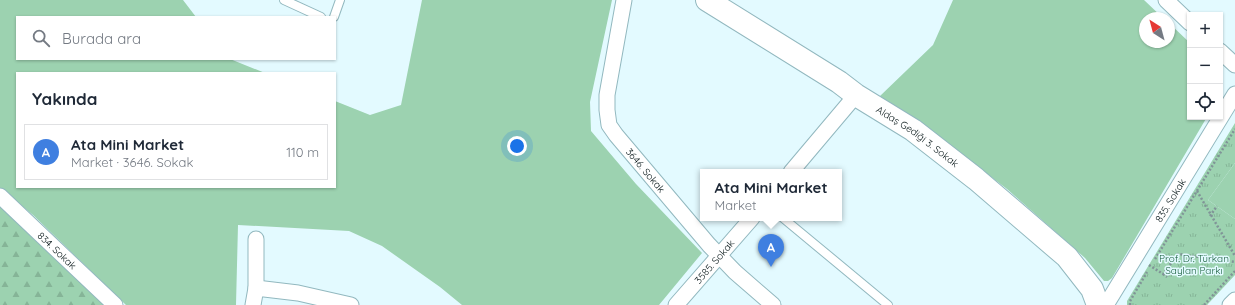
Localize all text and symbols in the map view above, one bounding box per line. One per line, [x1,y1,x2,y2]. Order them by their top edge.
north arrow [1139,12,1175,48]
map controls [1187,12,1223,120]
button: + [1187,12,1223,48]
search box [16,16,336,60]
icon: search [30,27,52,49]
text: Burada ara [62,29,141,48]
button: − [1187,48,1223,84]
button: locate [1187,84,1223,120]
text: Yakında [32,88,97,109]
street label: Aldaş Gediği 3. Sokak [874,103,962,170]
text: Ata Mini Market [71,135,184,154]
your location [507,136,527,156]
text: A [42,144,50,160]
text: 110 m [286,144,319,160]
street label: 3646. Sokak [623,145,668,195]
text: Market · 3646. Sokak [71,154,193,170]
popup [700,169,842,221]
street label: 835. Sokak [1152,176,1188,224]
text: Ata Mini Market [714,178,828,197]
text: Market [714,197,756,213]
street label: 834. Sokak [35,229,80,272]
pin: A [758,234,784,267]
street label: 3585. Sokak [691,237,737,286]
park label: Prof. Dr. Türkan Saylan Parkı [1159,252,1229,277]

